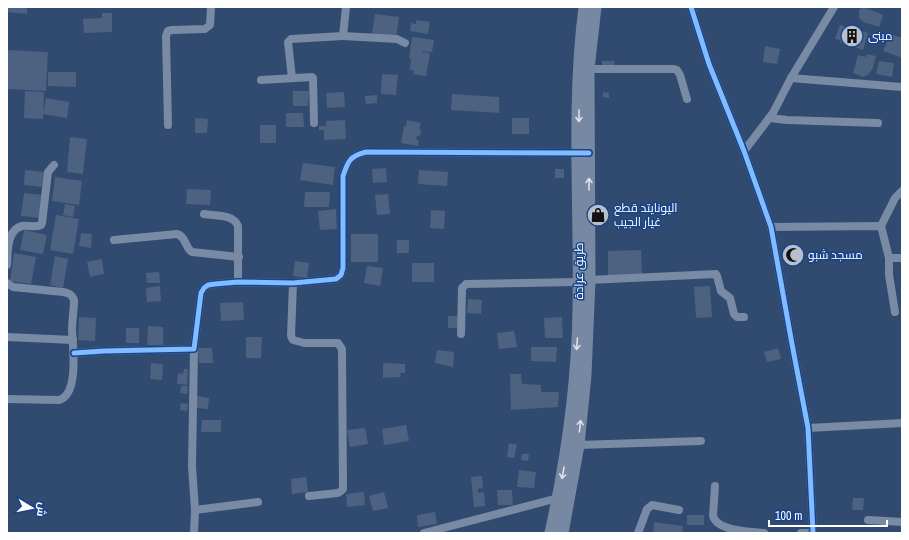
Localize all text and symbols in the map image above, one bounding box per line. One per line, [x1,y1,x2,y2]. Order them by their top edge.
building icon: مبنى [839,23,865,49]
place label: مبنى [868,28,893,44]
one-way arrow [575,109,582,122]
one-way arrow [585,178,593,191]
place label: اليونايتد قطع غيار الجيب [614,200,677,230]
shop icon: اليونايتد قطع غيار الجيب [585,202,611,228]
street label: طريق عرادة [571,242,587,299]
mosque icon: مسجد شبو [780,242,806,268]
place label: مسجد شبو [808,247,863,263]
one-way arrow [573,337,580,350]
one-way arrow [576,420,584,433]
one-way arrow [559,466,567,479]
north arrow [12,488,52,528]
text: ش [34,502,50,518]
scale bar [769,502,887,528]
text: 100 m [775,508,802,524]

